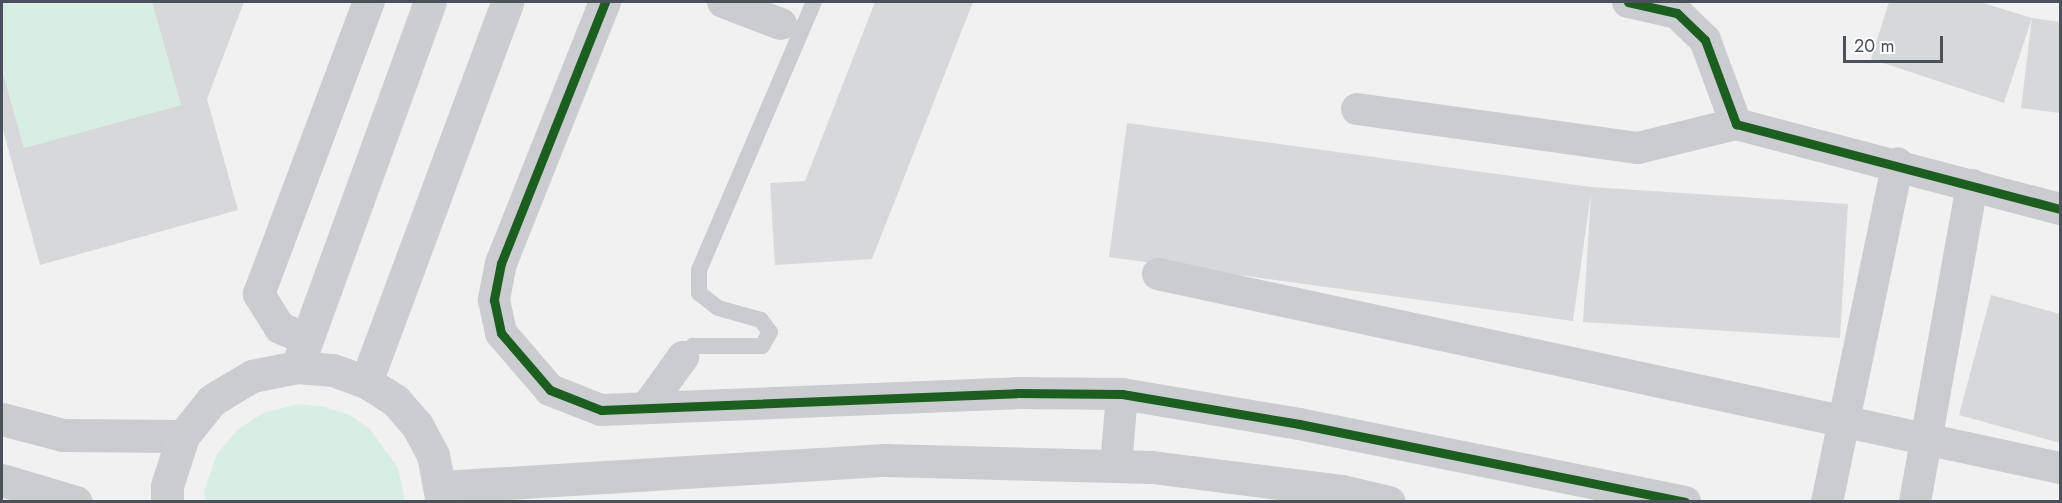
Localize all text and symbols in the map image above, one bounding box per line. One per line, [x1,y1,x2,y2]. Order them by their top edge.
scale bar [1846,24,1946,62]
text: 20 m [1854,33,1894,59]

